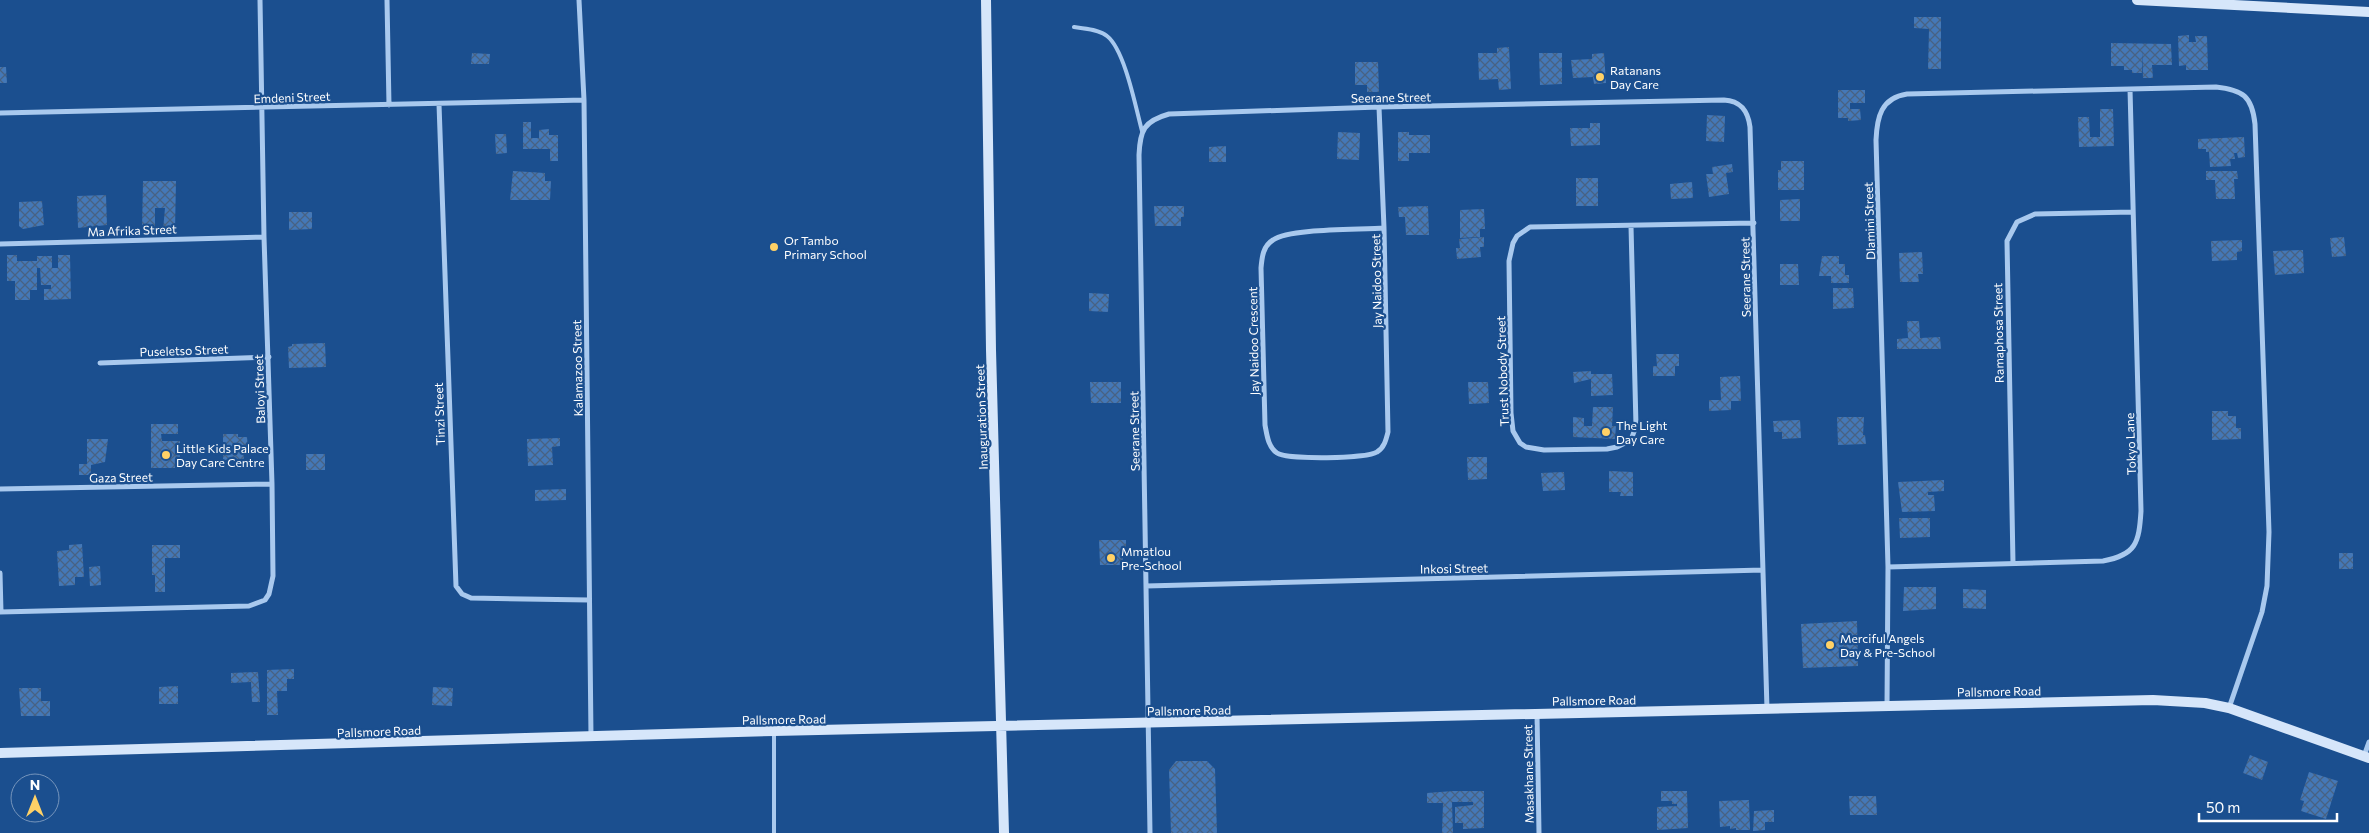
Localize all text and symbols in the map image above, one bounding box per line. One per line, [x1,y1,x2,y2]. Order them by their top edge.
place label: Ratanans Day Care [1610,63,1661,91]
marker: Ratanans Day Care [1594,71,1606,83]
street label: Emdeni Street [253,89,331,105]
street label: Seerane Street [1351,89,1431,105]
street label: Dlamini Street [1861,182,1877,260]
street label: Ma Afrika Street [87,221,177,239]
place label: Or Tambo Primary School [784,233,867,261]
street label: Jay Naidoo Street [1368,234,1385,328]
street label: Seerane Street [1737,237,1753,317]
marker: Or Tambo Primary School [768,241,780,253]
street label: Ramaphosa Street [1990,283,2006,383]
street label: Jay Naidoo Crescent [1245,286,1262,396]
street label: Trust Nobody Street [1493,315,1511,427]
street label: Kalamazoo Street [569,319,585,417]
street label: Puseletso Street [139,341,229,359]
street label: Baloyi Street [251,354,267,424]
street label: Inauguration Street [972,364,990,470]
street label: Tinzi Street [431,382,447,446]
street label: Seerane Street [1126,391,1142,471]
street label: Tokyo Lane [2122,413,2138,475]
place label: The Light Day Care [1616,418,1668,446]
marker: The Light Day Care [1600,426,1612,438]
place label: Little Kids Palace Day Care Centre [176,441,269,469]
marker: Little Kids Palace Day Care Centre [160,449,172,461]
street label: Gaza Street [89,469,153,485]
place label: Mmatlou Pre-School [1121,544,1182,572]
marker: Mmatlou Pre-School [1105,552,1117,564]
street label: Inkosi Street [1420,560,1488,576]
place label: Merciful Angels Day & Pre-School [1840,631,1935,659]
marker: Merciful Angels Day & Pre-School [1824,639,1836,651]
street label: Pallsmore Road [1957,683,2041,699]
street label: Pallsmore Road [1552,692,1636,708]
street label: Pallsmore Road [1147,702,1231,718]
street label: Pallsmore Road [742,711,826,727]
street label: Pallsmore Road [337,723,421,739]
street label: Masakhane Street [1520,725,1536,823]
north arrow [10,773,60,823]
text: N [30,776,40,793]
scale bar [2199,790,2336,822]
text: 50 m [2206,798,2240,816]

